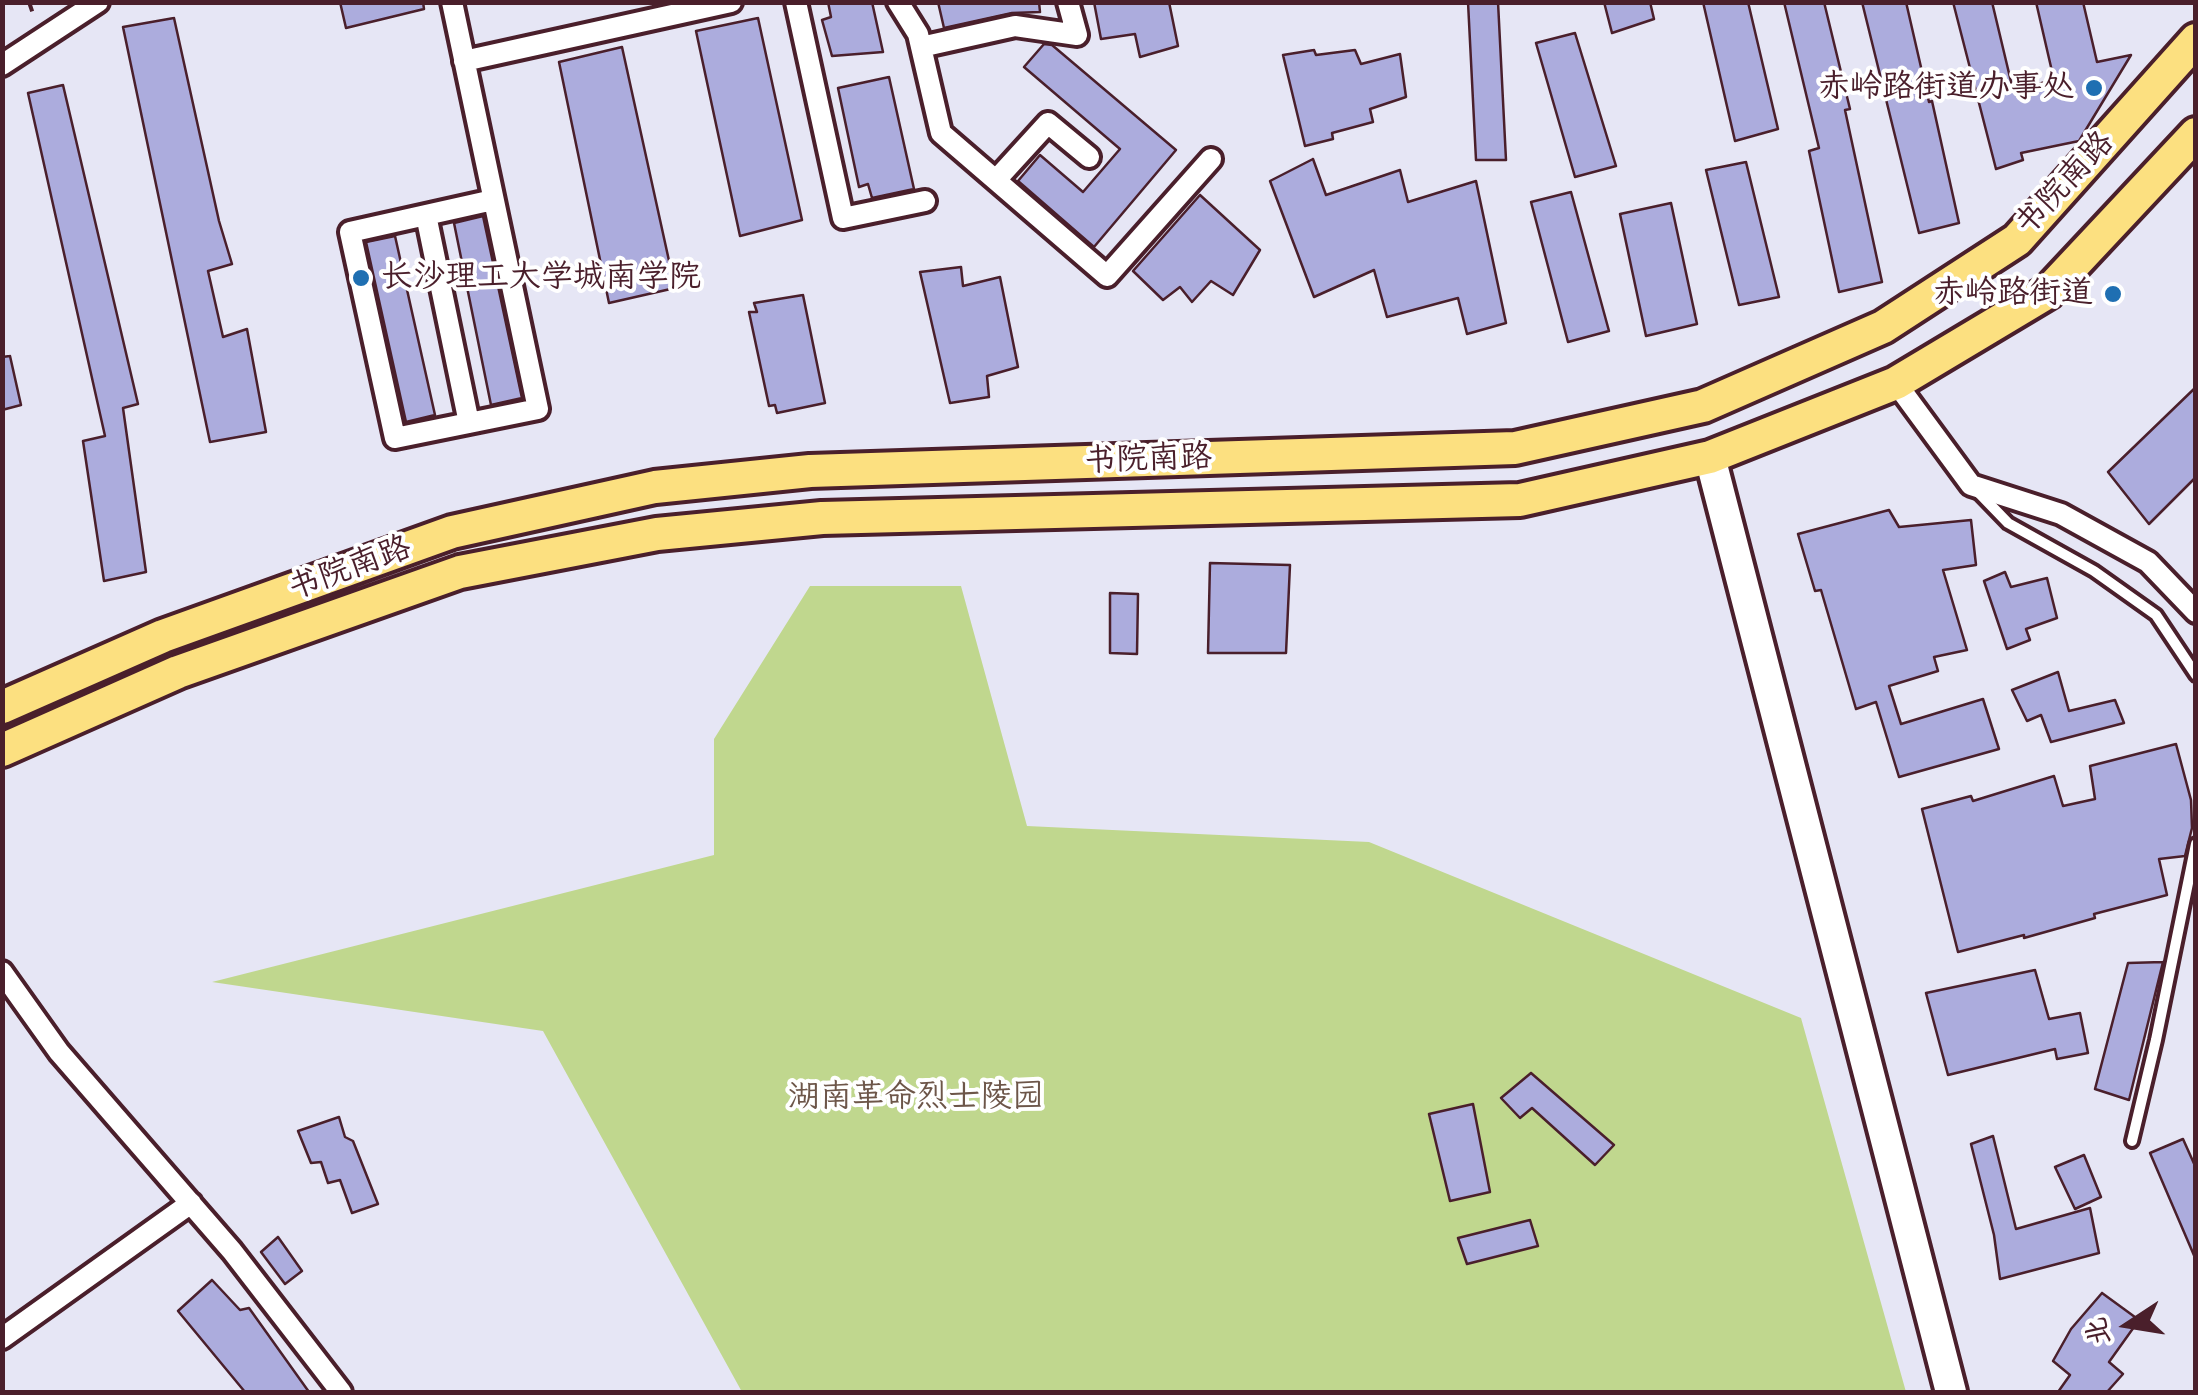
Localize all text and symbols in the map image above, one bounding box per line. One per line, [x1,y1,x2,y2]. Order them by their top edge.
place label: 赤岭路街道办事处 [1818,69,2074,107]
marker: 赤岭路街道办事处 [2083,77,2105,99]
street label: 书院南路 [2007,124,2123,244]
place label: 长沙理工大学城南学院 [381,259,701,297]
marker: 长沙理工大学城南学院 [350,267,372,289]
place label: 赤岭路街道 [1933,275,2093,313]
marker: 赤岭路街道 [2102,283,2124,305]
street label: 书院南路 [1083,439,1213,481]
street label: 书院南路 [283,529,417,609]
park label: 湖南革命烈士陵园 [788,1079,1044,1117]
north arrow [2078,1275,2178,1375]
text: 北 [2078,1314,2118,1349]

